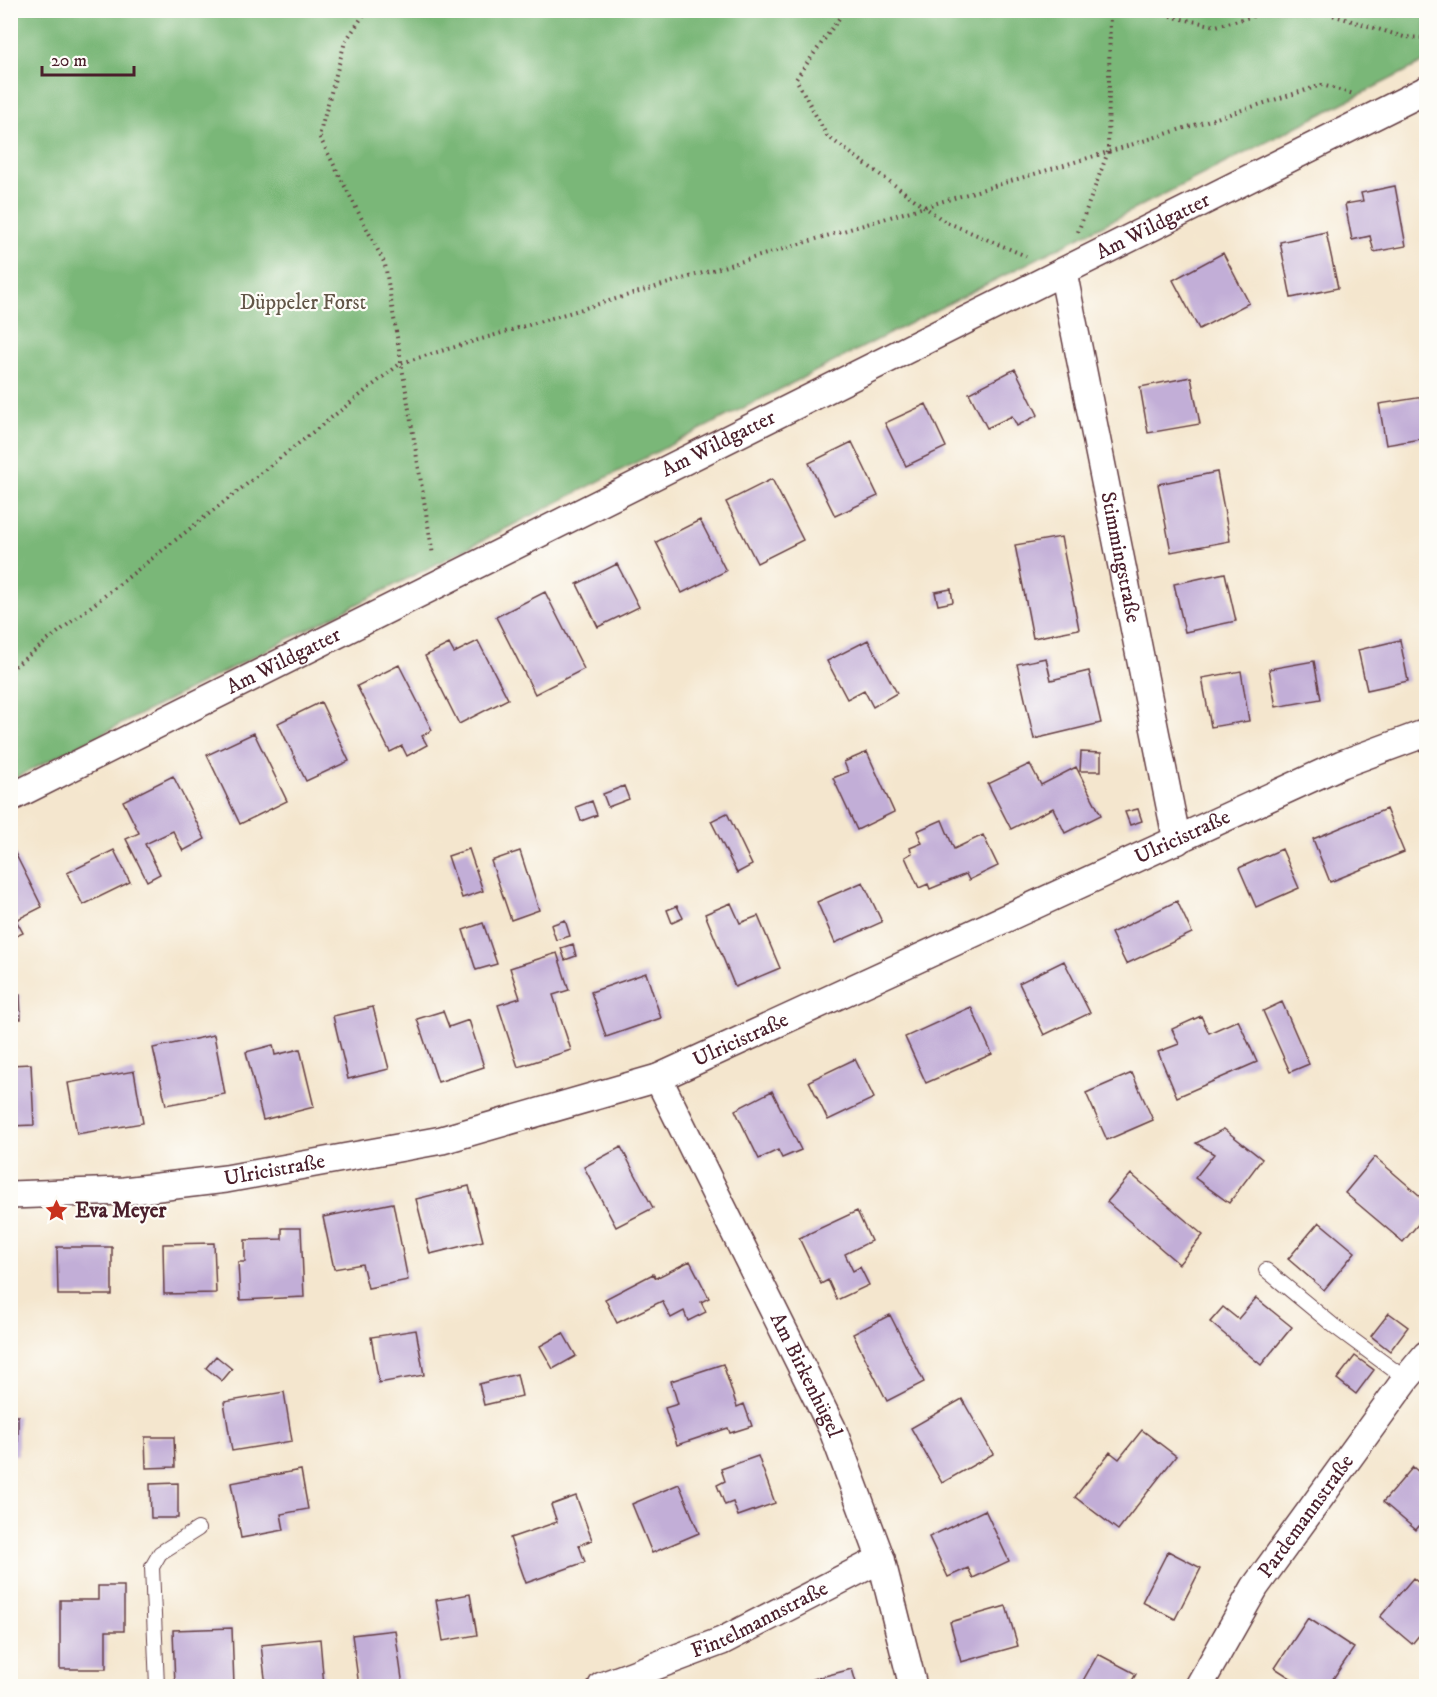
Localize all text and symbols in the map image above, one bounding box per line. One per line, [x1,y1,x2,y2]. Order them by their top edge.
scale bar [42,39,134,77]
text: 20 m [51,50,87,72]
street label: Am Wildgatter [1092,187,1215,266]
park label: Düppeler Forst [240,290,367,316]
street label: Am Wildgatter [657,404,780,483]
street label: Stimmingstraße [1094,489,1146,626]
street label: Am Wildgatter [222,622,345,701]
street label: Ulricistraße [1131,804,1235,870]
street label: Ulricistraße [689,1007,793,1073]
street label: Ulricistraße [222,1148,327,1192]
place icon: Eva Meyer [44,1198,70,1224]
place label: Eva Meyer [75,1198,167,1224]
street label: Am Birkenhügel [764,1309,848,1442]
street label: Pardemannstraße [1253,1449,1360,1583]
street label: Fintelmannstraße [688,1575,833,1664]

